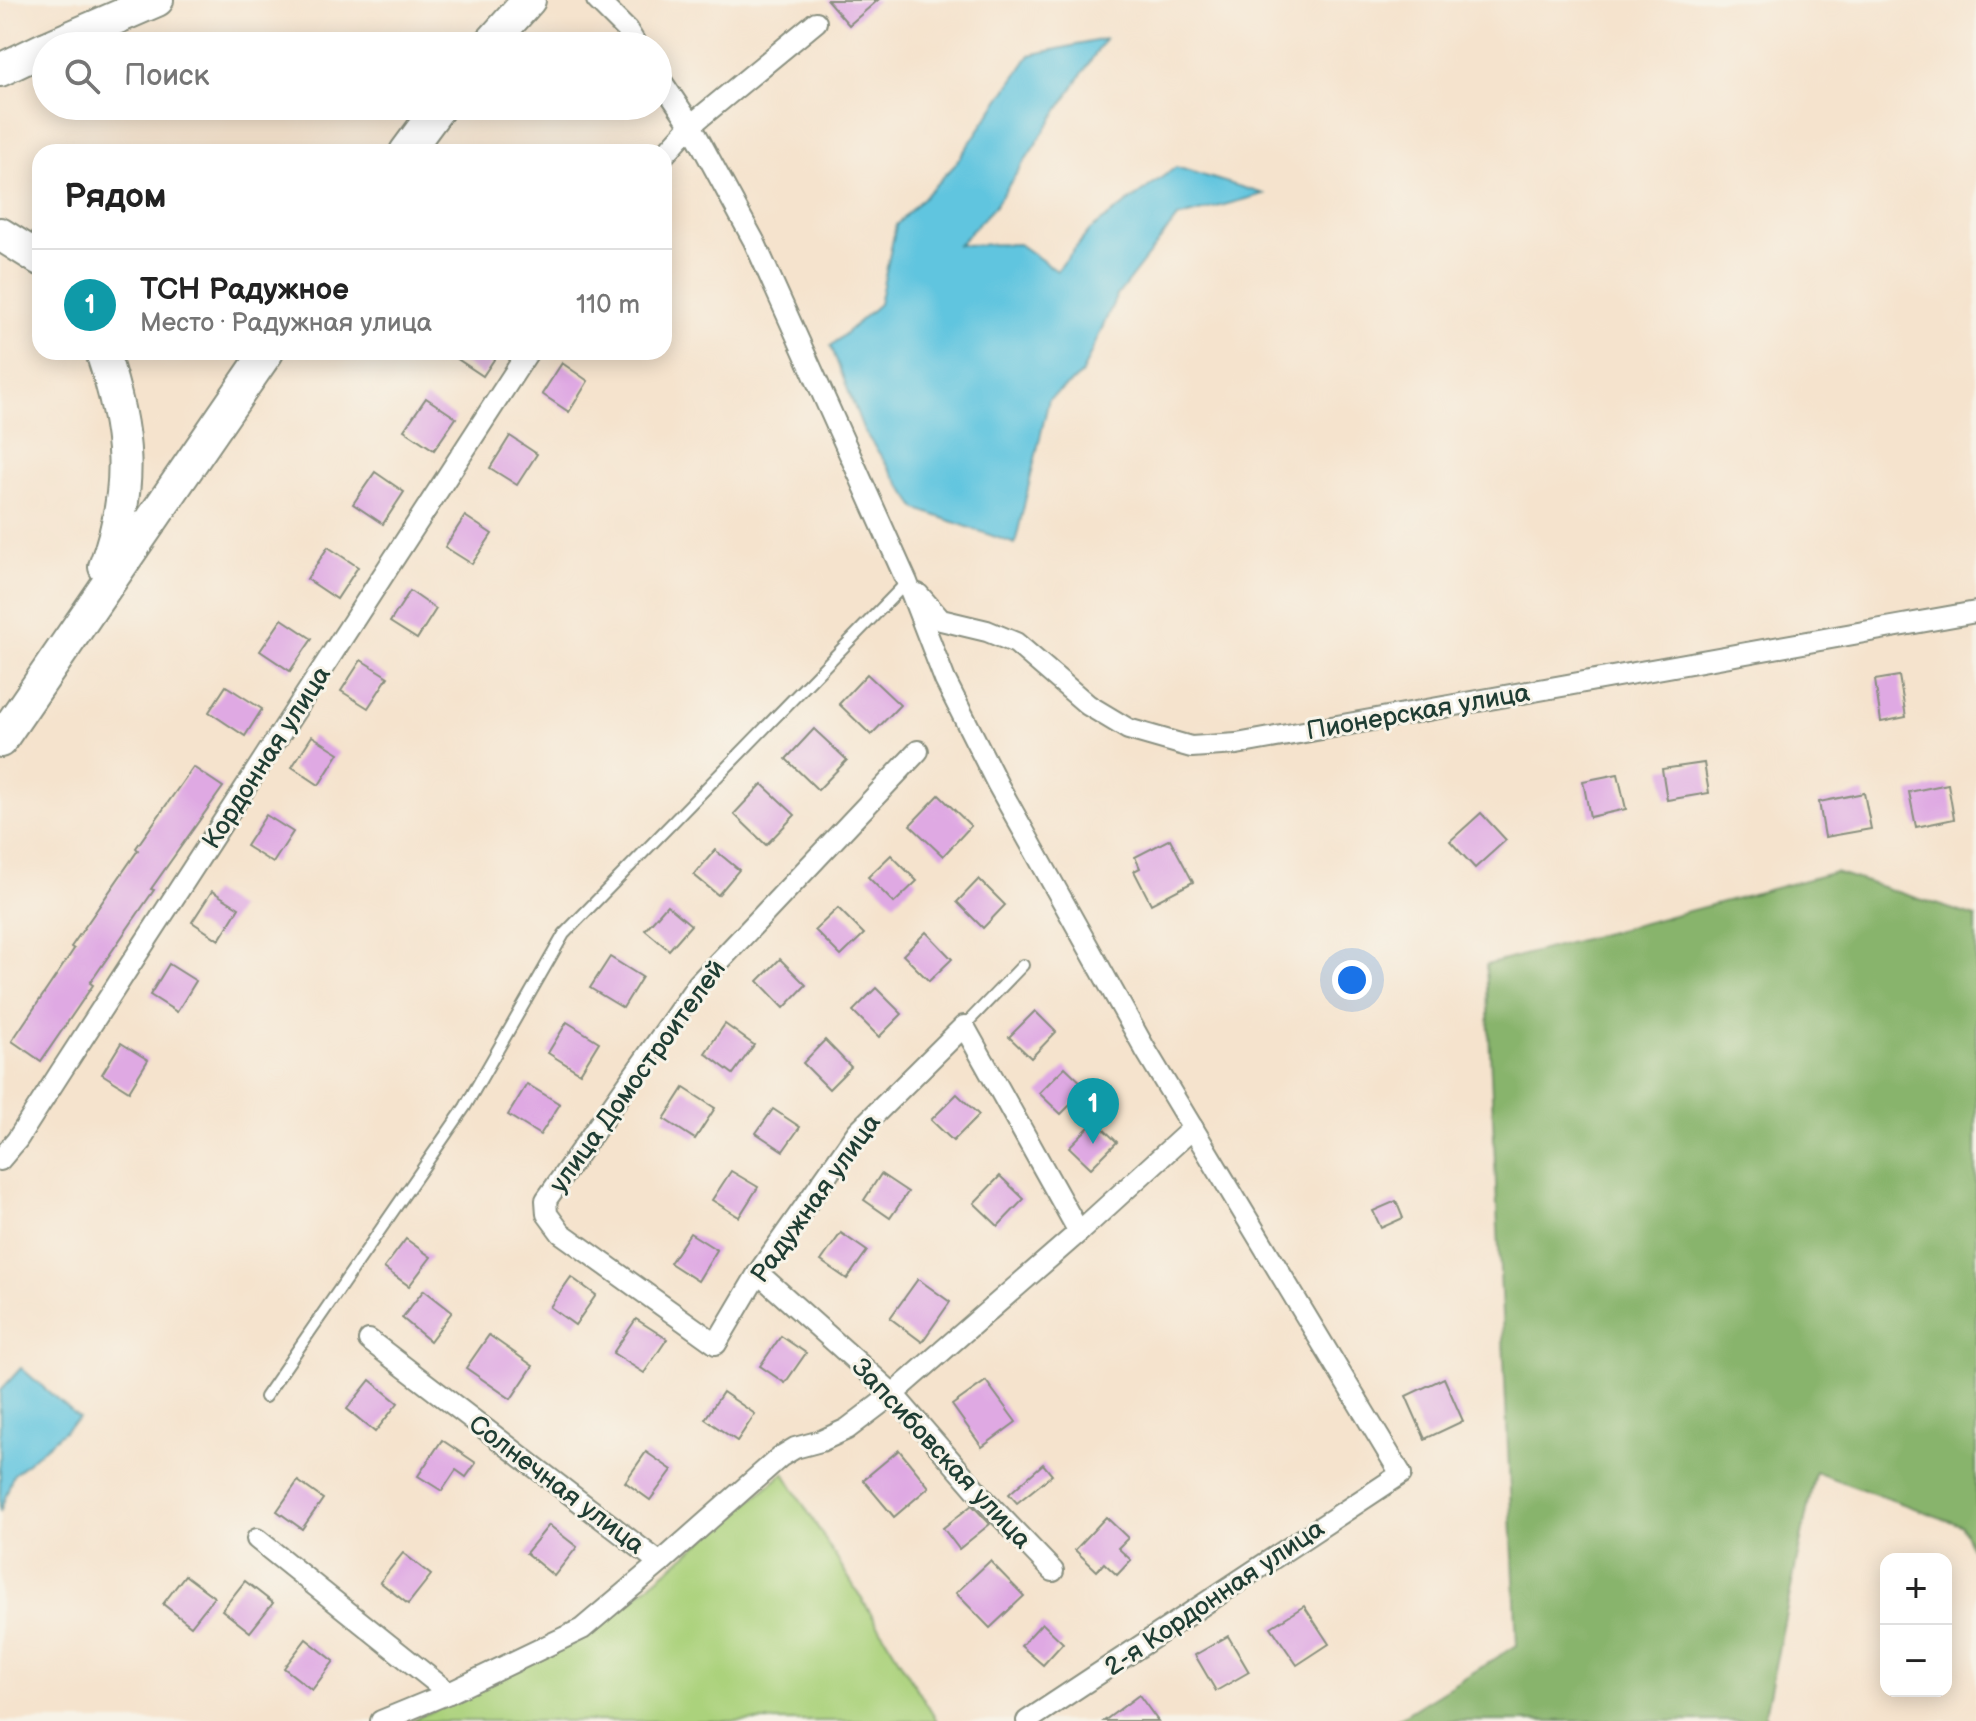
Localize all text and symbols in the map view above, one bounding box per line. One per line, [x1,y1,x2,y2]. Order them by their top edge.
search box [32,32,672,120]
icon: search [60,54,104,98]
text: Поиск [124,58,210,94]
text: Рядом [64,176,166,217]
text: ТСН Радужное [140,272,349,308]
text: 1 [85,290,95,321]
text: 110 m [576,290,640,321]
text: Место · Радужная улица [140,308,432,339]
street label: Кордонная улица [197,661,338,855]
street label: Пионерская улица [1304,678,1532,747]
street label: улица Домостроителей [543,955,733,1199]
your location [1332,960,1372,1000]
pin: 1 [1067,1078,1119,1144]
street label: Радужная улица [745,1108,888,1289]
street label: Запсибовская улица [845,1352,1037,1556]
street label: Солнечная улица [462,1409,650,1561]
street label: 2-я Кордонная улица [1099,1513,1331,1683]
map controls [1880,1553,1952,1697]
button: + [1880,1553,1952,1625]
button: − [1880,1625,1952,1697]

